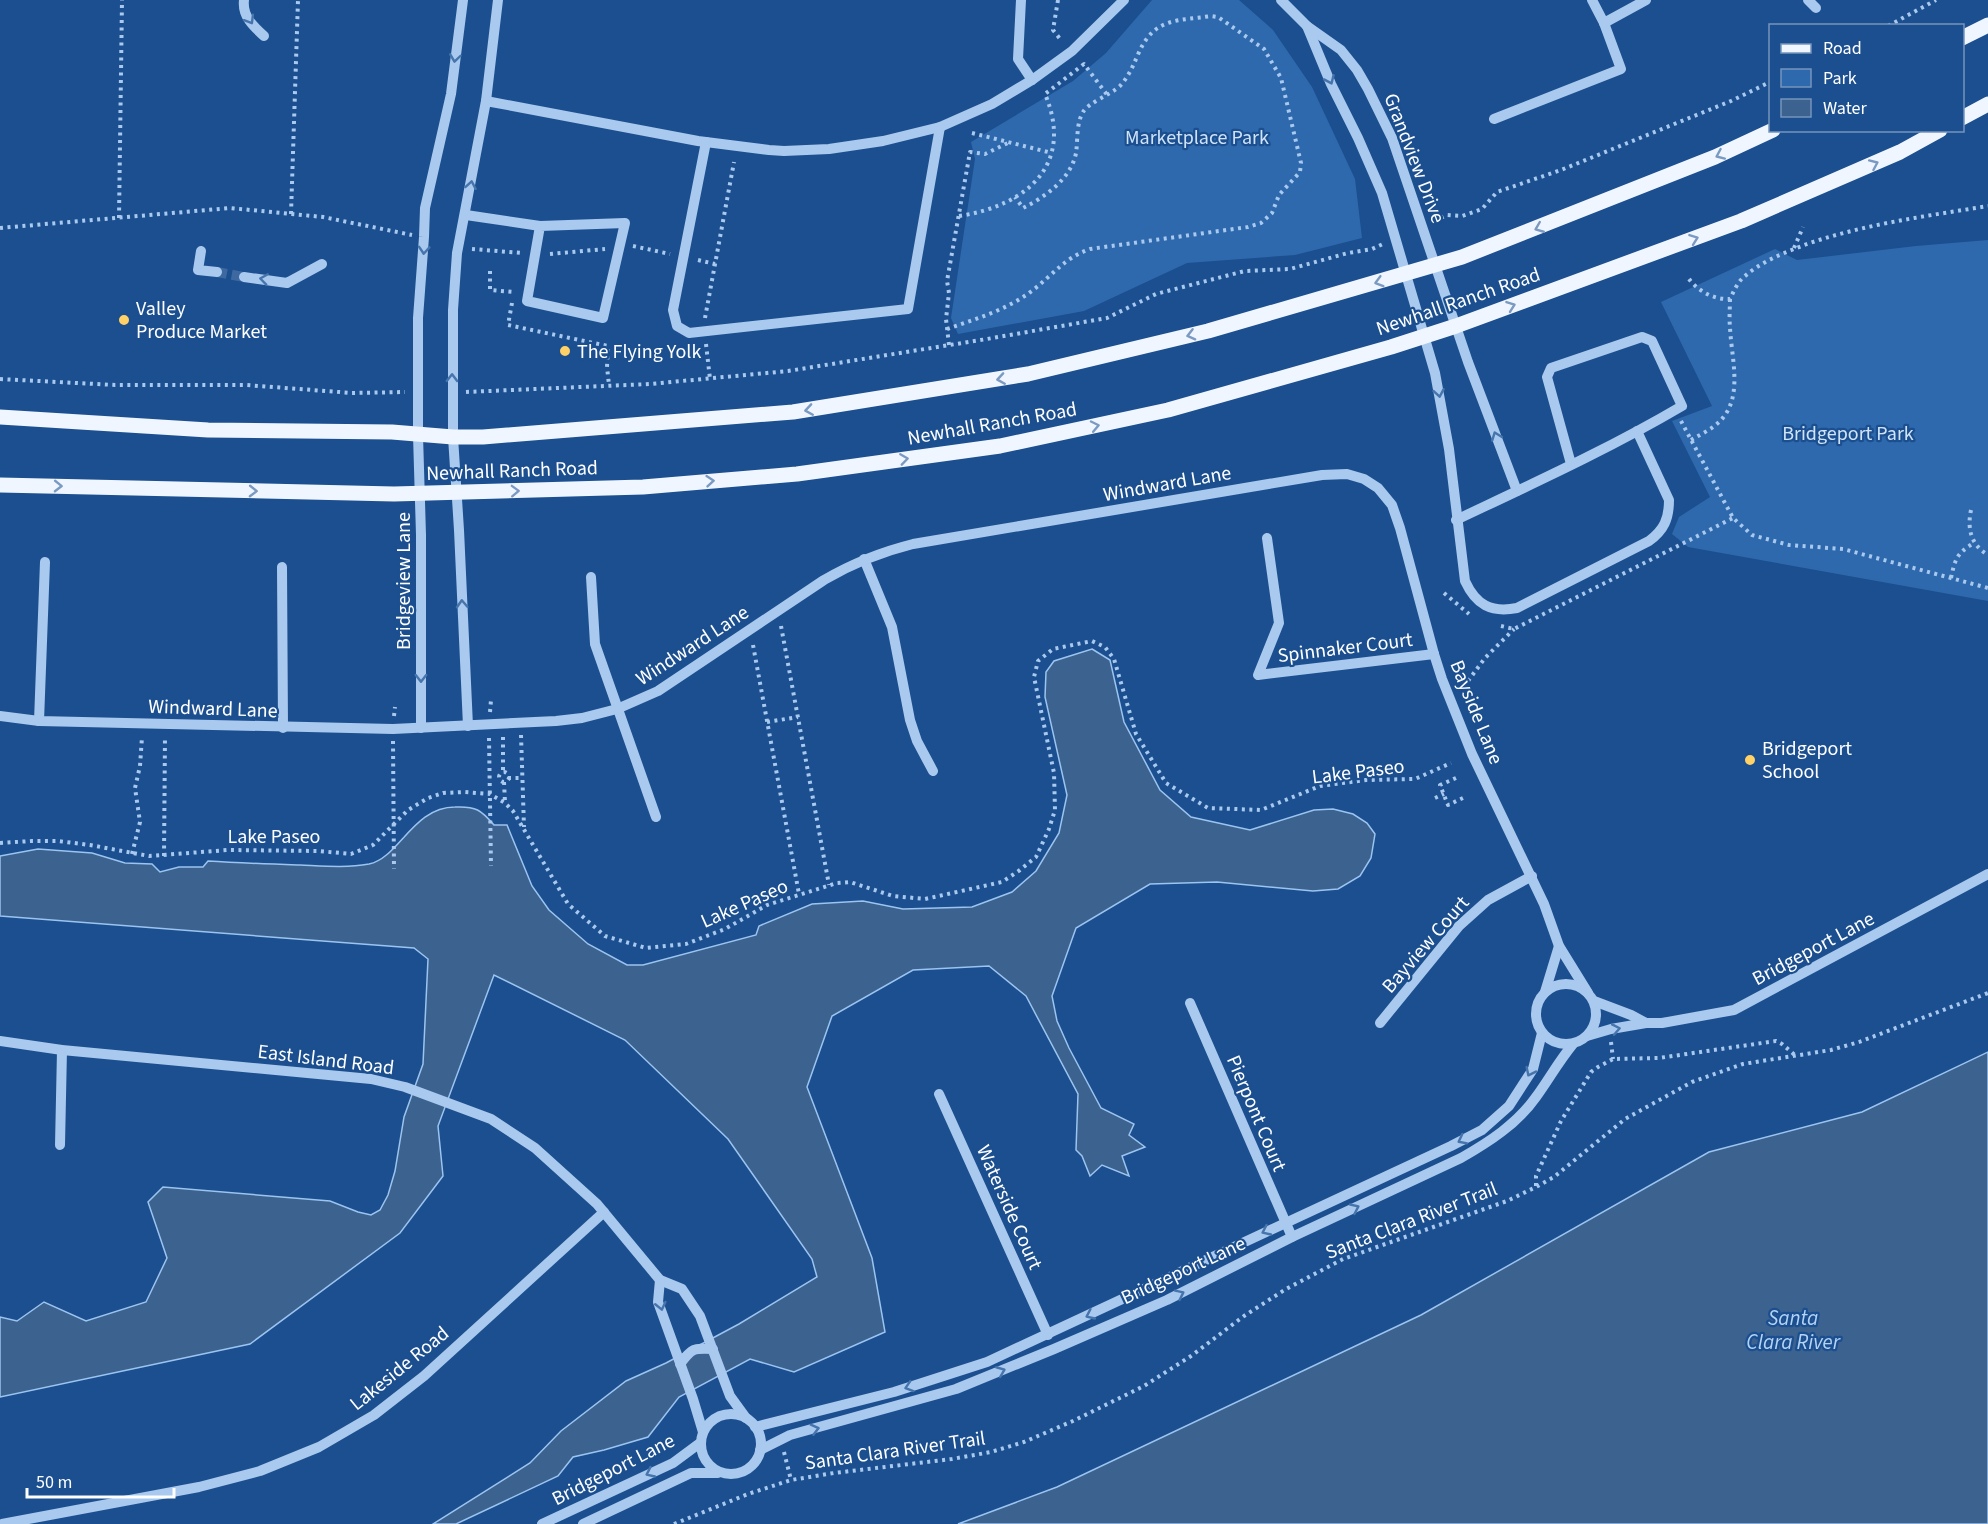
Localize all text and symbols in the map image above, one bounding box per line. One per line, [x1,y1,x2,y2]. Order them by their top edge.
one-way arrow [243,14,254,24]
legend [1769,24,1964,132]
text: Road [1823,36,1862,61]
one-way arrow [450,53,462,63]
text: Park [1823,66,1857,91]
one-way arrow [1323,74,1335,85]
street label: Grandview Drive [1376,89,1452,227]
text: Water [1823,96,1867,121]
park label: Marketplace Park [1125,124,1269,152]
one-way arrow [1715,148,1726,160]
one-way arrow [1867,159,1878,171]
one-way arrow [464,180,477,190]
one-way arrow [1534,221,1545,233]
one-way arrow [1688,233,1699,246]
one-way arrow [417,245,430,254]
street label: Newhall Ranch Road [1373,261,1544,343]
one-way arrow [259,274,269,286]
one-way arrow [1374,275,1385,287]
place label: Valley Produce Market [136,295,267,346]
one-way arrow [1505,300,1515,313]
marker: Valley Produce Market [117,313,131,327]
one-way arrow [1186,327,1196,340]
place label: The Flying Yolk [577,338,701,366]
marker: The Flying Yolk [558,344,572,358]
one-way arrow [997,372,1006,384]
one-way arrow [446,374,458,383]
one-way arrow [1432,388,1444,397]
street label: Newhall Ranch Road [905,395,1079,453]
one-way arrow [804,403,814,416]
one-way arrow [1090,420,1100,433]
park label: Bridgeport Park [1782,420,1914,448]
one-way arrow [1491,431,1504,442]
street label: Newhall Ranch Road [426,454,598,488]
one-way arrow [899,454,908,466]
street label: Windward Lane [1101,459,1233,509]
one-way arrow [705,475,714,488]
one-way arrow [54,480,63,493]
one-way arrow [249,485,258,497]
one-way arrow [511,485,520,498]
street label: Bridgeview Lane [390,512,418,650]
street label: Windward Lane [631,599,755,693]
one-way arrow [456,600,469,609]
street label: Spinnaker Court [1276,626,1415,670]
street label: Bayside Lane [1442,656,1510,769]
one-way arrow [415,673,427,682]
street label: Windward Lane [148,693,278,725]
place label: Bridgeport School [1762,735,1852,786]
street label: Lake Paseo [1310,752,1406,792]
marker: Bridgeport School [1743,753,1757,767]
street label: Lake Paseo [228,823,320,851]
street label: Lake Paseo [696,872,793,936]
street label: Bayview Court [1376,890,1476,999]
street label: Bridgeport Lane [1747,905,1880,993]
one-way arrow [1611,1023,1621,1036]
street label: East Island Road [256,1038,396,1082]
street label: Pierpont Court [1219,1051,1293,1176]
one-way arrow [1526,1065,1538,1076]
one-way arrow [1458,1133,1469,1144]
street label: Waterside Court [969,1141,1049,1274]
street label: Santa Clara River Trail [1321,1175,1501,1267]
one-way arrow [1349,1204,1360,1216]
one-way arrow [1262,1224,1273,1236]
street label: Bridgeport Lane [1116,1230,1250,1312]
one-way arrow [1173,1289,1184,1301]
one-way arrow [654,1301,667,1311]
water label: Santa Clara River [1746,1303,1841,1357]
one-way arrow [1086,1307,1097,1319]
street label: Lakeside Road [344,1320,455,1418]
one-way arrow [994,1366,1005,1378]
one-way arrow [904,1380,915,1392]
one-way arrow [810,1423,820,1436]
street label: Santa Clara River Trail [803,1424,987,1478]
street label: Bridgeport Lane [547,1427,680,1513]
scale bar [27,1461,174,1499]
one-way arrow [646,1466,657,1478]
text: 50 m [36,1470,72,1495]

